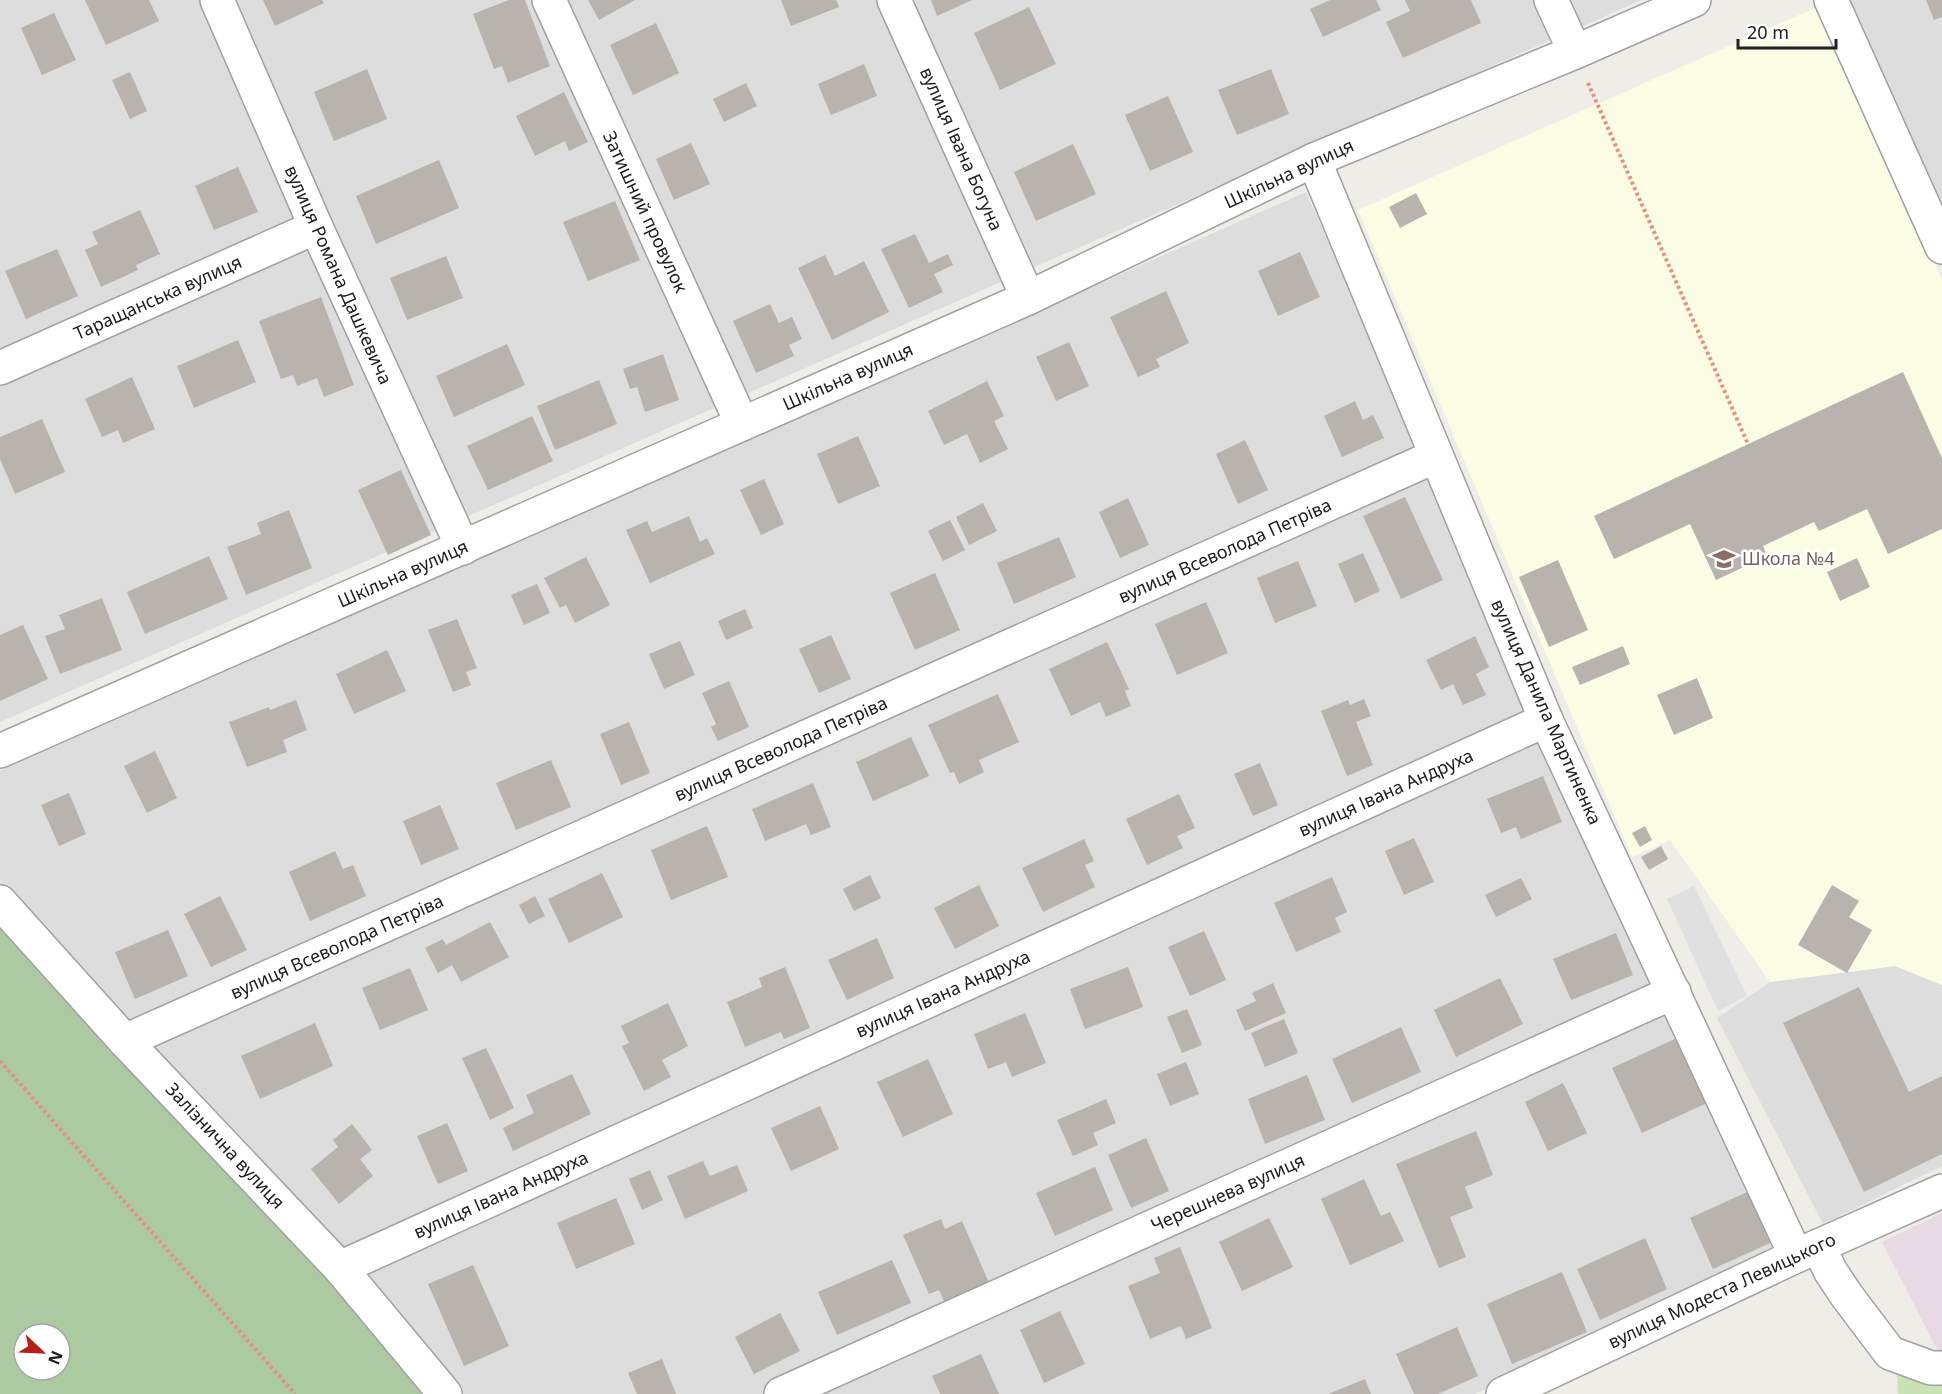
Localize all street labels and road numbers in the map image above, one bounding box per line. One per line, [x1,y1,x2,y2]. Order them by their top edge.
street label: вулиця Івана Богуна [915,63,1009,234]
street label: Затишний провулок [598,127,694,297]
street label: Шкільна вулиця [1220,133,1357,214]
street label: вулиця Романа Дашкевича [280,161,398,388]
street label: Таращанська вулиця [70,249,245,345]
street label: Шкільна вулиця [779,337,917,416]
street label: вулиця Всеволода Петріва [1114,492,1335,608]
street label: Шкільна вулиця [334,534,472,613]
street label: вулиця Данила Мартиненка [1486,595,1608,828]
street label: вулиця Всеволода Петріва [670,690,891,806]
street label: вулиця Івана Андруха [1294,743,1477,841]
street label: вулиця Всеволода Петріва [226,888,447,1004]
street label: вулиця Івана Андруха [851,944,1034,1042]
street label: Залізнична вулиця [161,1077,291,1214]
street label: вулиця Івана Андруха [409,1145,592,1243]
street label: Черешнева вулиця [1147,1147,1308,1237]
street label: вулиця Модеста Левицького [1604,1227,1839,1354]

